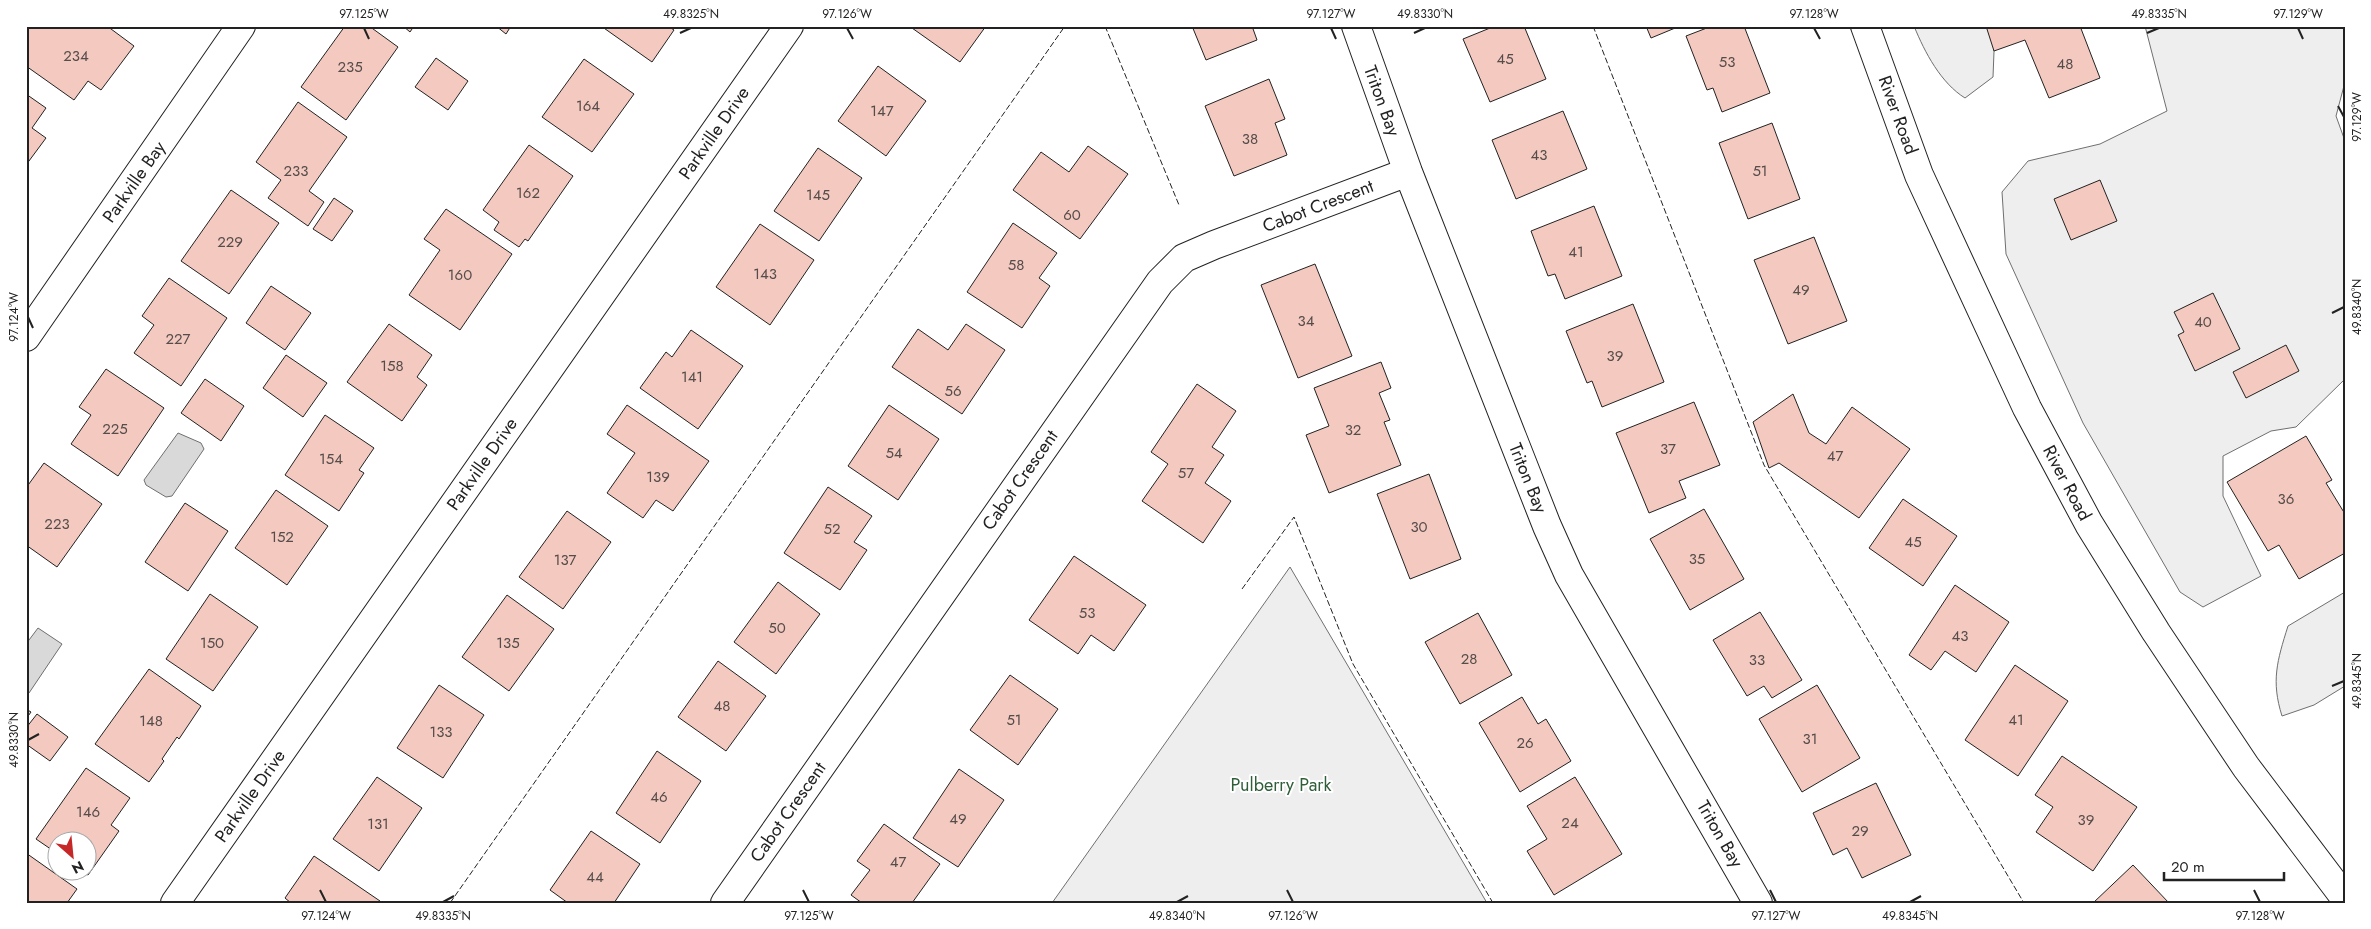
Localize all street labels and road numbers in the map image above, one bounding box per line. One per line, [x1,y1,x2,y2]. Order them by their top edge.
street label: Triton Bay [1357,62,1407,140]
street label: River Road [1872,72,1924,158]
street label: Parkville Drive [672,81,756,185]
street label: Parkville Bay [96,136,172,228]
street label: Cabot Crescent [1259,173,1378,239]
street label: Parkville Drive [440,412,524,516]
street label: Cabot Crescent [976,424,1065,535]
street label: Triton Bay [1502,439,1554,517]
street label: River Road [2036,441,2098,525]
street label: Parkville Drive [208,744,292,848]
street label: Cabot Crescent [744,756,833,867]
street label: Triton Bay [1690,796,1750,872]

